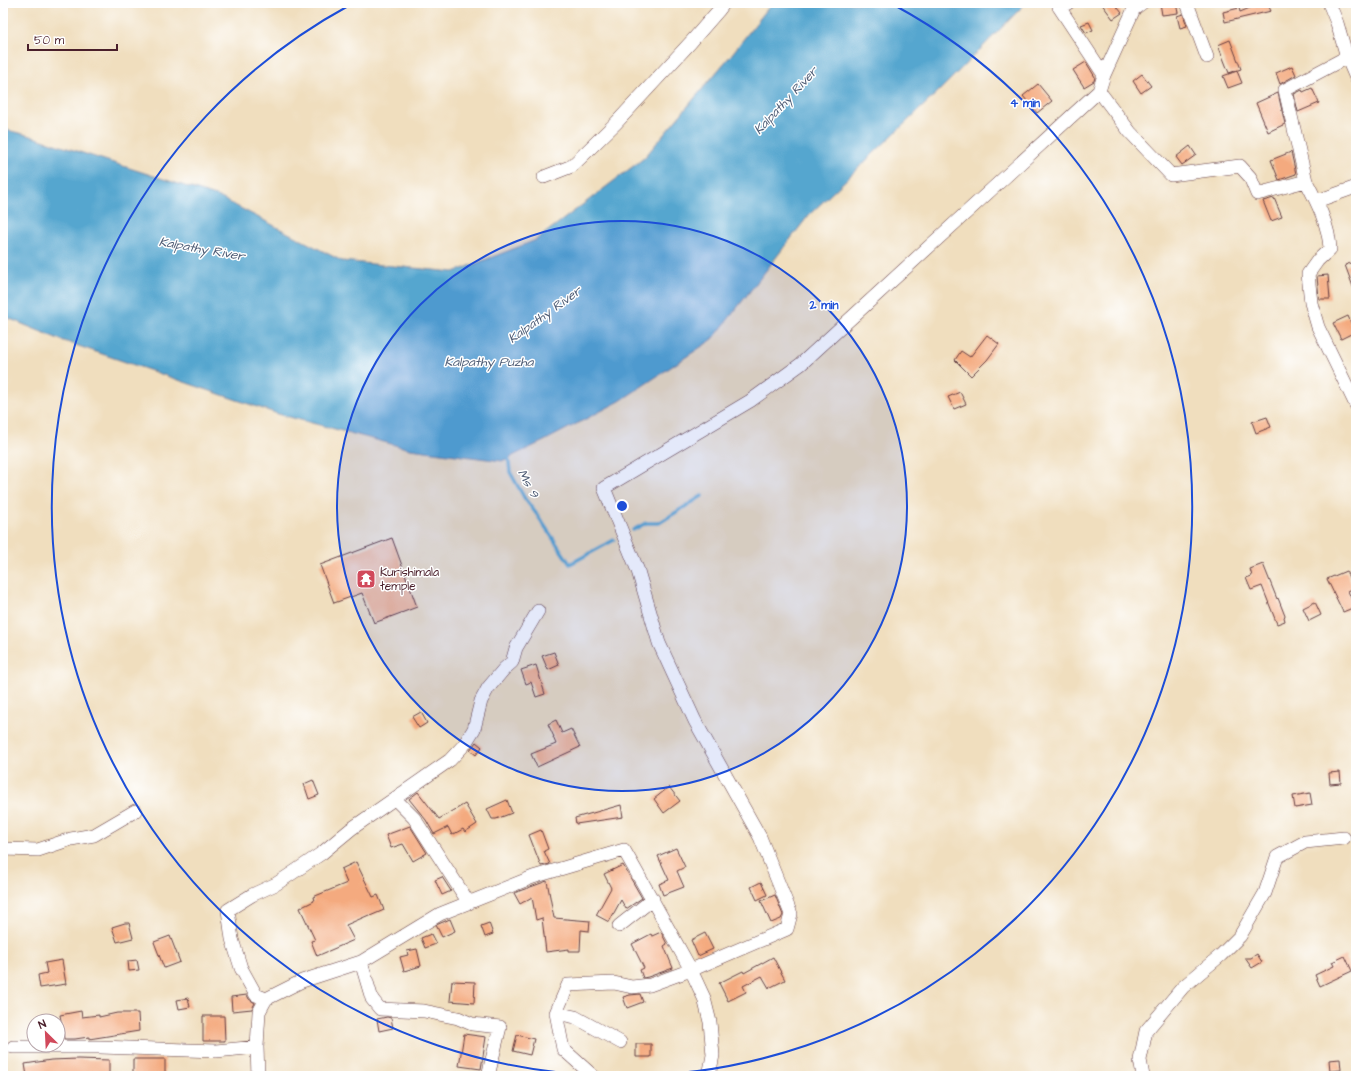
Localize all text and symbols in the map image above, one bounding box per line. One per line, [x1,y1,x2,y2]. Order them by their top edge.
scale bar [28,26,117,52]
text: 50 m [34,32,65,49]
water label: Kalpathy River [750,62,824,139]
text: 4 min [1010,95,1040,112]
water label: Kalpathy River [157,233,248,267]
water label: Kalpathy River [504,281,587,348]
text: 2 min [809,297,838,314]
water label: Kalpathy Puzha [445,353,535,372]
water label: Ms 9 [513,466,544,502]
centre of rings [615,499,629,513]
place label: Kurishimala temple [380,564,439,595]
temple icon: Kurishimala temple [355,568,377,590]
north arrow [26,1013,66,1053]
text: N [36,1016,48,1033]

